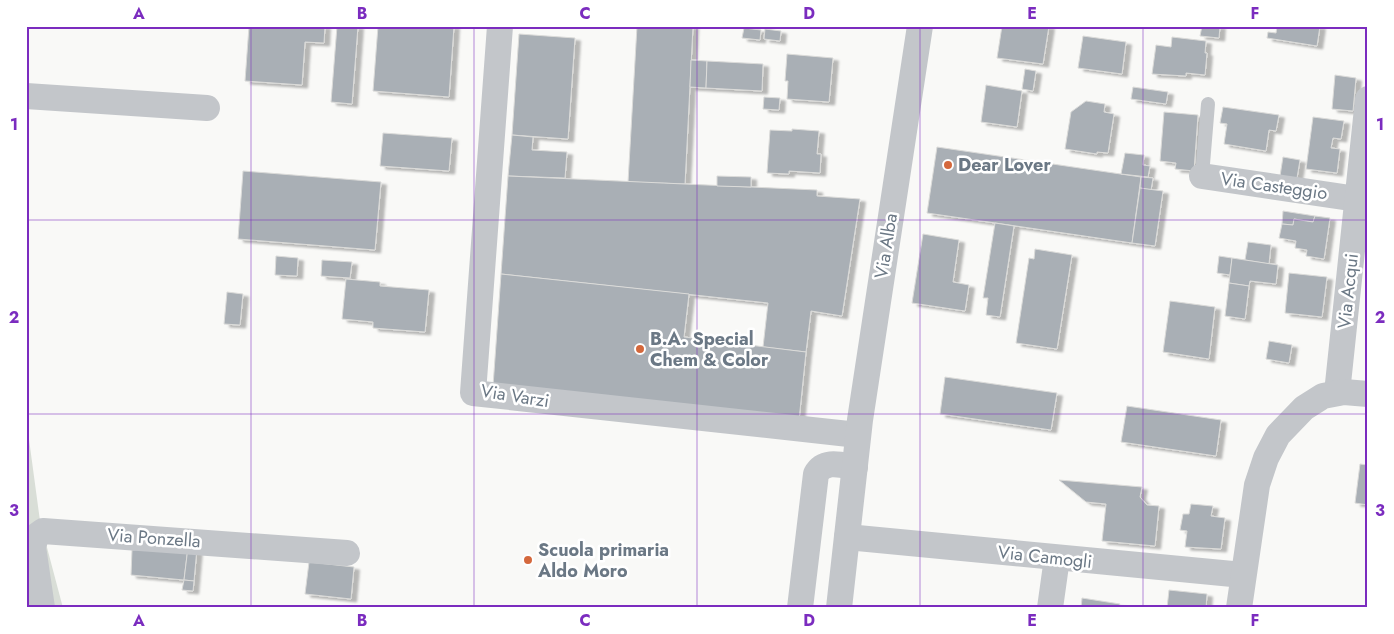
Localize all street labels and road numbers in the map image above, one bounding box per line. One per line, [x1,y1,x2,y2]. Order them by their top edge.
street label: Via Casteggio [1219,166,1329,206]
street label: Via Alba [868,212,904,280]
street label: Via Acqui [1331,252,1365,330]
street label: Via Varzi [479,378,551,414]
street label: Via Ponzella [106,522,202,554]
street label: Via Camogli [997,539,1093,575]

